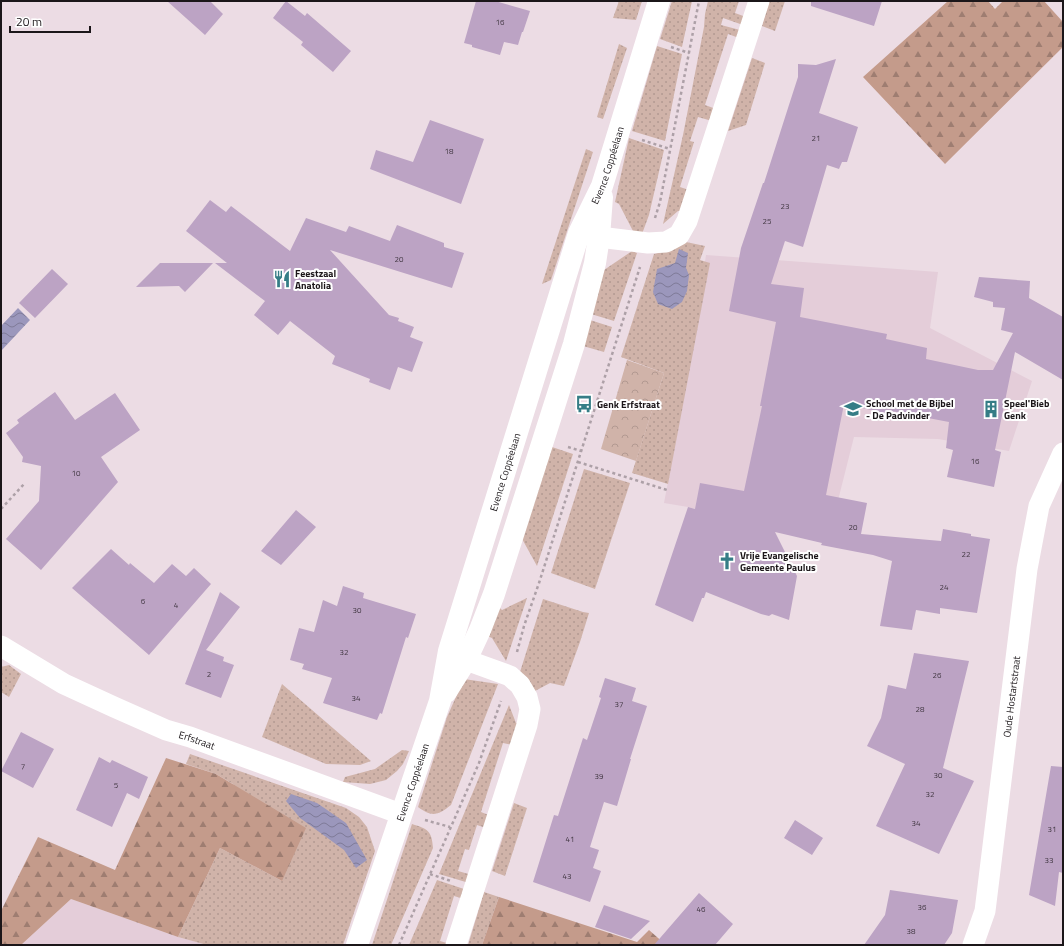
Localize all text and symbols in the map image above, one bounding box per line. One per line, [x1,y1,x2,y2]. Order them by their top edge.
scale bar [10,8,90,34]
text: 20 m [16,12,42,31]
house number: 16 [496,16,505,28]
street label: Evence Coppéelaan [587,125,627,207]
house number: 21 [812,132,820,144]
house number: 18 [445,145,454,157]
house number: 23 [781,200,789,212]
house number: 25 [763,215,772,227]
house number: 20 [395,253,404,265]
place label: Feestzaal Anatolia [295,266,336,293]
restaurant icon: Feestzaal Anatolia [272,269,292,289]
bus stop icon: Genk Erfstraat [574,394,594,414]
place label: School met de Bijbel - De Padvinder [866,396,954,423]
place label: Speel'Bieb Genk [1004,396,1050,423]
place label: Genk Erfstraat [597,397,660,412]
school or university icon: School met de Bijbel - De Padvinder [843,399,863,419]
building icon: Speel'Bieb Genk [981,399,1001,419]
street label: Evence Coppéelaan [485,431,524,513]
house number: 16 [971,455,980,467]
house number: 10 [72,467,81,479]
house number: 20 [849,521,858,533]
place label: Vrije Evangelische Gemeente Paulus [740,548,819,575]
house number: 22 [962,548,970,560]
church icon: Vrije Evangelische Gemeente Paulus [717,551,737,571]
house number: 24 [940,581,949,593]
house number: 6 [141,595,146,607]
house number: 4 [174,599,179,611]
house number: 30 [353,604,362,616]
house number: 32 [340,646,348,658]
street label: Oude Hostartstraat [999,655,1024,738]
house number: 2 [207,668,211,680]
house number: 26 [933,669,942,681]
house number: 34 [352,692,361,704]
house number: 37 [615,698,623,710]
house number: 28 [916,703,925,715]
street label: Erfstraat [177,727,218,753]
street label: Evence Coppéelaan [392,741,433,823]
house number: 7 [21,760,25,772]
house number: 30 [934,769,943,781]
house number: 39 [595,770,604,782]
house number: 5 [114,779,119,791]
house number: 32 [926,788,934,800]
house number: 34 [912,817,921,829]
house number: 31 [1048,823,1056,835]
house number: 41 [566,833,574,845]
house number: 33 [1045,854,1053,866]
house number: 43 [563,870,571,882]
house number: 36 [918,901,927,913]
house number: 46 [697,903,706,915]
house number: 38 [907,925,916,937]

